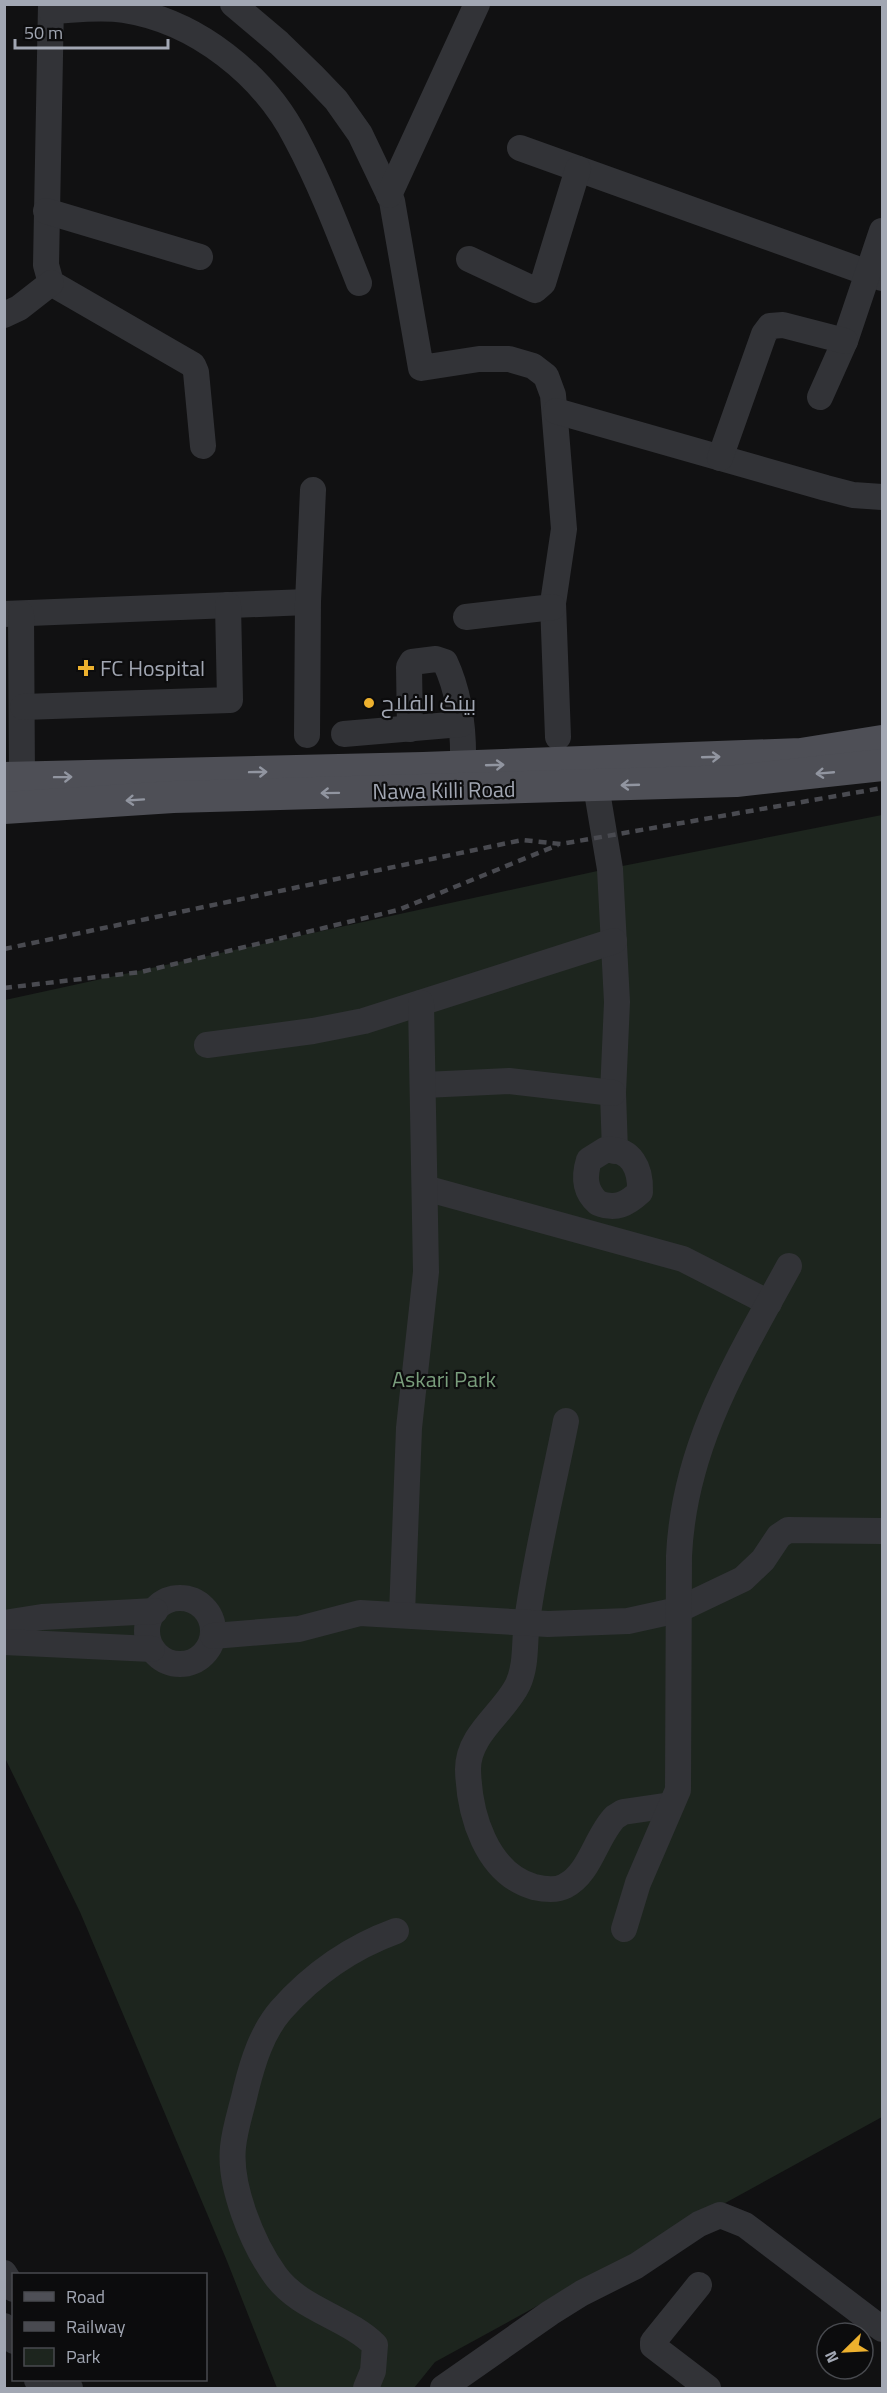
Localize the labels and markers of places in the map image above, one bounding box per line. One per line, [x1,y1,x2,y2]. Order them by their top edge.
place label: FC Hospital [100,651,205,685]
marker: FC Hospital [77,659,95,677]
place label: بینک الفلاح [381,686,476,720]
marker: بینک الفلاح [362,696,376,710]

